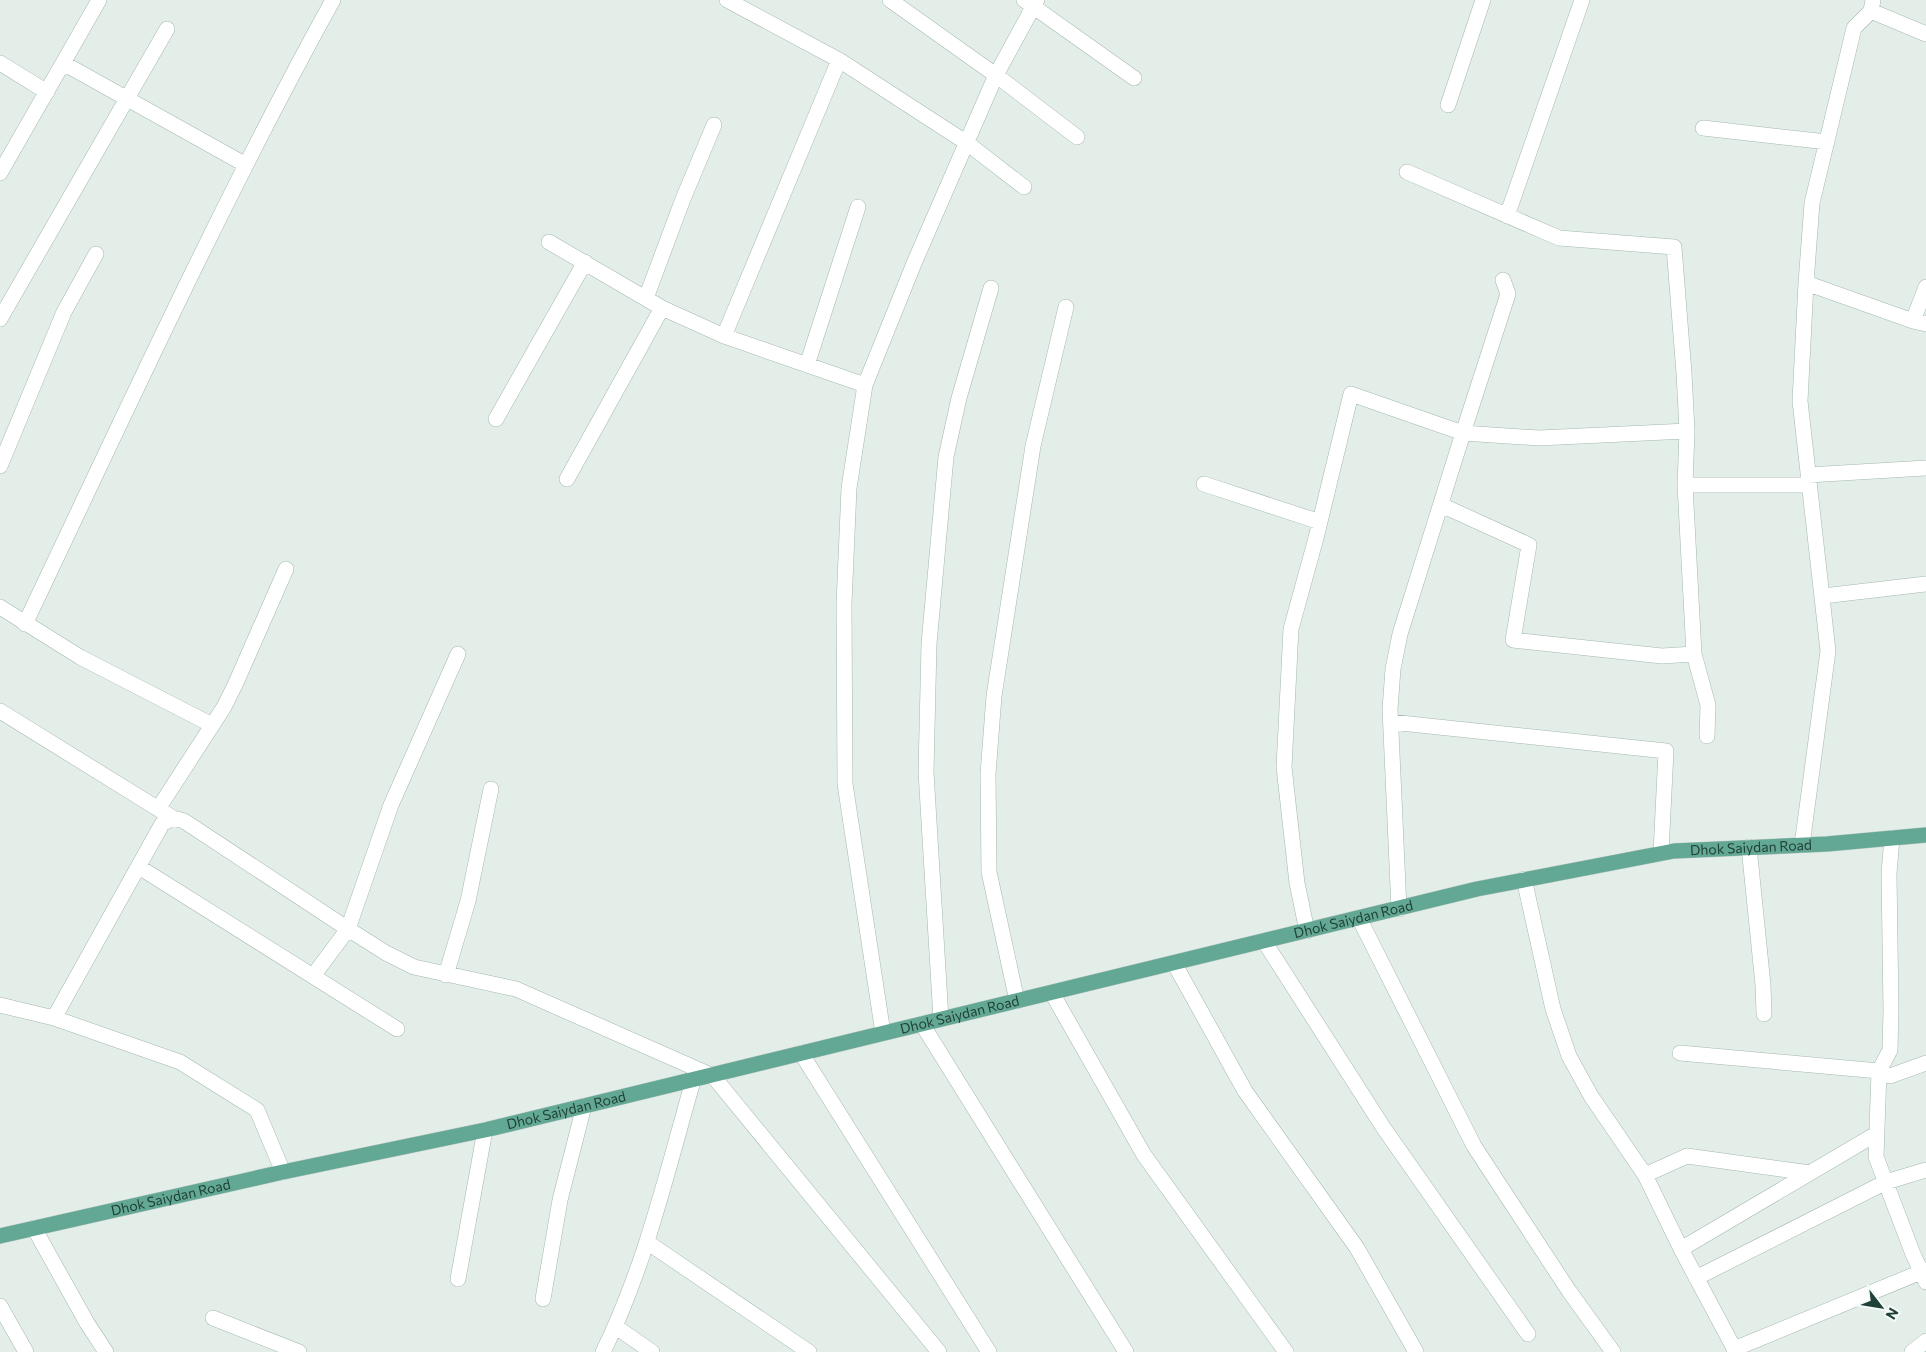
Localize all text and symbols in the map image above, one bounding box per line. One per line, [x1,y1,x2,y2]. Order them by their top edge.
street label: Dhok Saiydan Road [1690,836,1812,858]
street label: Dhok Saiydan Road [1292,896,1414,941]
street label: Dhok Saiydan Road [898,992,1021,1037]
street label: Dhok Saiydan Road [505,1087,627,1132]
street label: Dhok Saiydan Road [109,1175,232,1219]
north arrow [1856,1282,1906,1332]
text: N [1883,1305,1903,1323]

